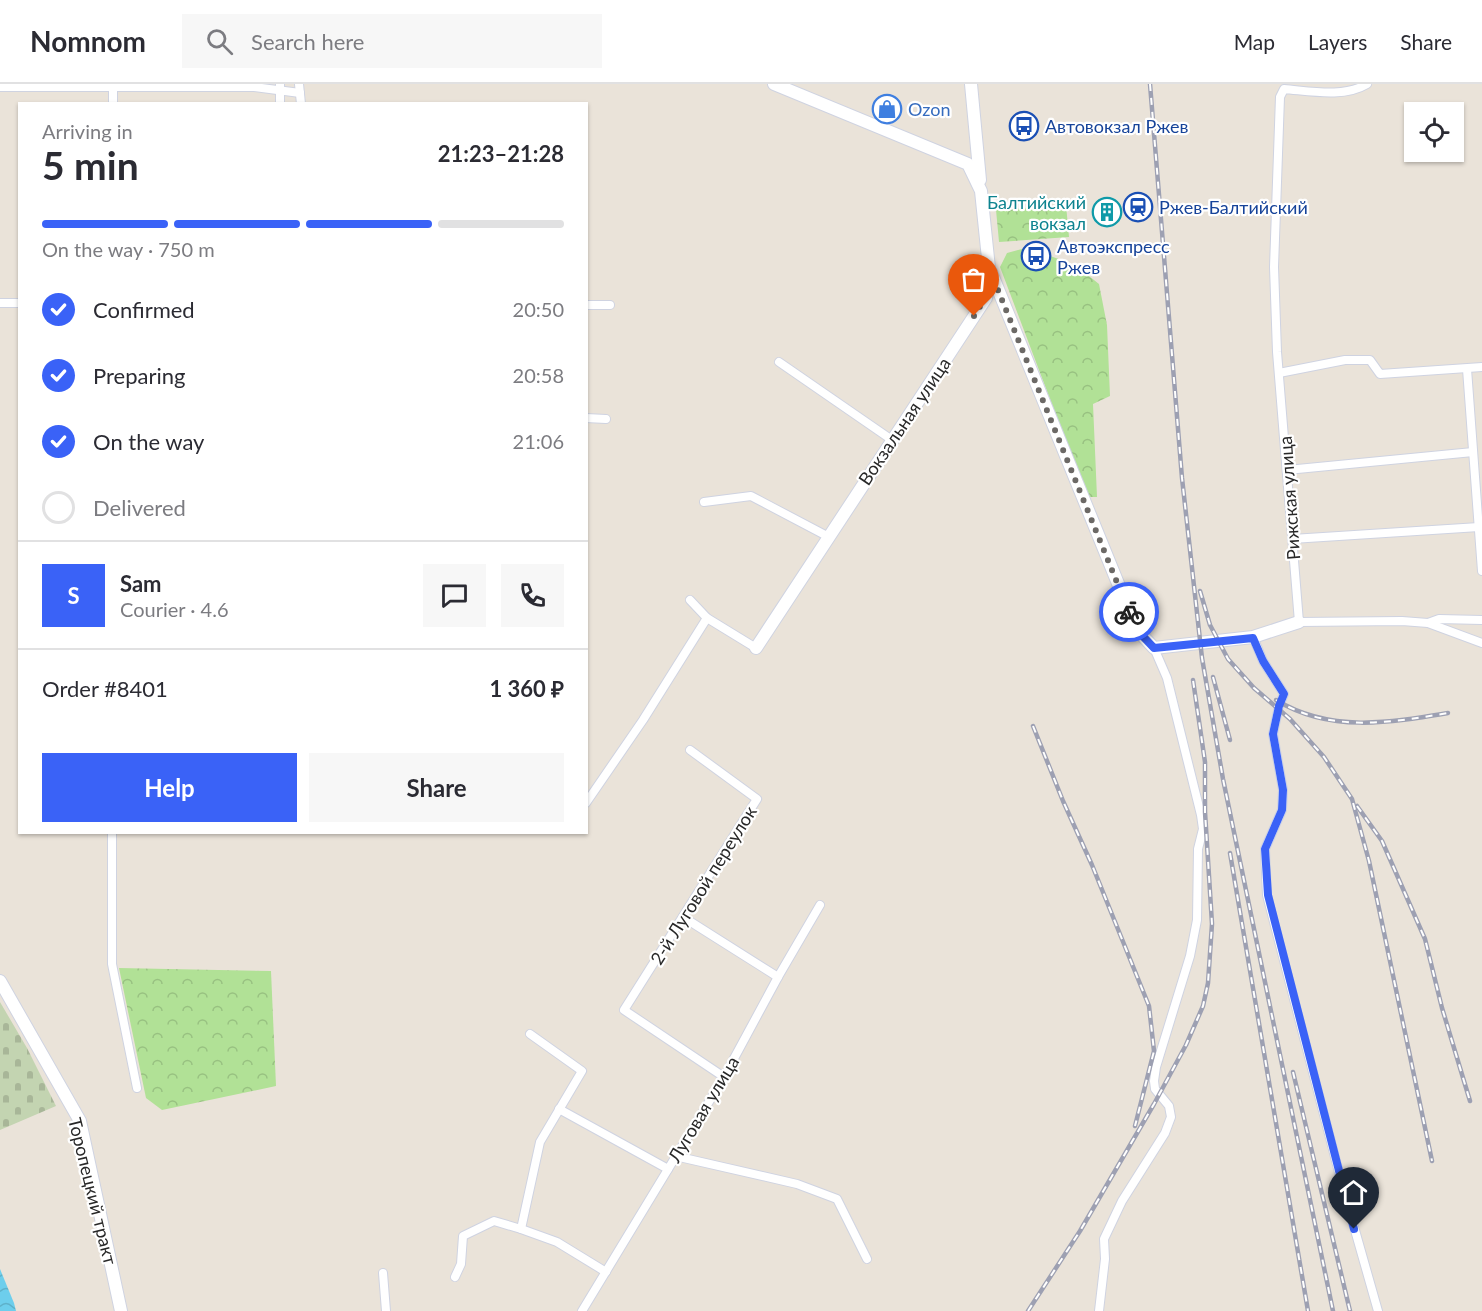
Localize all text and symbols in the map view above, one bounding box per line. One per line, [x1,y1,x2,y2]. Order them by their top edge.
search box [182,14,602,68]
text: Nomnom [30,24,146,58]
icon: search [203,25,236,58]
text: Search here [251,28,364,55]
text: Map [1234,29,1275,54]
text: Layers [1308,29,1367,54]
text: Share [1400,29,1452,54]
shop icon: Ozon [871,93,903,125]
place label: Ozon [908,98,950,120]
map controls [1404,102,1464,162]
button: locate [1404,102,1464,162]
bus stop icon: Автовокзал Ржев [1008,110,1040,142]
place label: Автовокзал Ржев [1045,115,1189,137]
text: Arriving in [42,119,133,143]
text: 21:23–21:28 [438,140,564,167]
text: 5 min [42,142,139,188]
place label: Балтийский вокзал [987,191,1086,234]
station icon: Ржев-Балтийский [1122,191,1154,223]
building icon: Балтийский вокзал [1091,196,1123,228]
place label: Ржев-Балтийский [1159,196,1308,218]
place label: Автоэкспресс Ржев [1057,235,1170,278]
text: On the way · 750 m [42,237,215,261]
bus stop icon: Автоэкспресс Ржев [1020,240,1052,272]
pin [948,254,999,316]
icon: bag [957,263,990,296]
icon: check [42,293,75,326]
text: Confirmed [93,296,195,323]
text: 20:50 [513,297,564,321]
street label: Вокзальная улица [853,353,955,489]
icon: check [42,359,75,392]
text: Preparing [93,362,185,389]
text: 20:58 [513,363,564,387]
icon: check [42,425,75,458]
text: On the way [93,428,204,455]
text: 21:06 [513,429,564,453]
street label: Рижская улица [1274,435,1304,561]
text: Delivered [93,494,186,521]
button: chat [423,564,486,627]
button: phone [501,564,564,627]
text: Sam [120,570,162,597]
text: S [67,582,80,609]
courier [1099,582,1159,642]
icon: bike [1113,596,1146,629]
text: Courier · 4.6 [120,597,229,621]
text: Order #8401 [42,675,168,702]
text: 1 360 ₽ [489,675,564,702]
button: Help [42,753,297,822]
button: Share [309,753,564,822]
street label: 2-й Луговой переулок [645,801,761,968]
street label: Луговая улица [662,1052,743,1167]
street label: Торопецкий тракт [64,1115,122,1267]
pin [1328,1167,1379,1229]
icon: home [1337,1176,1370,1209]

